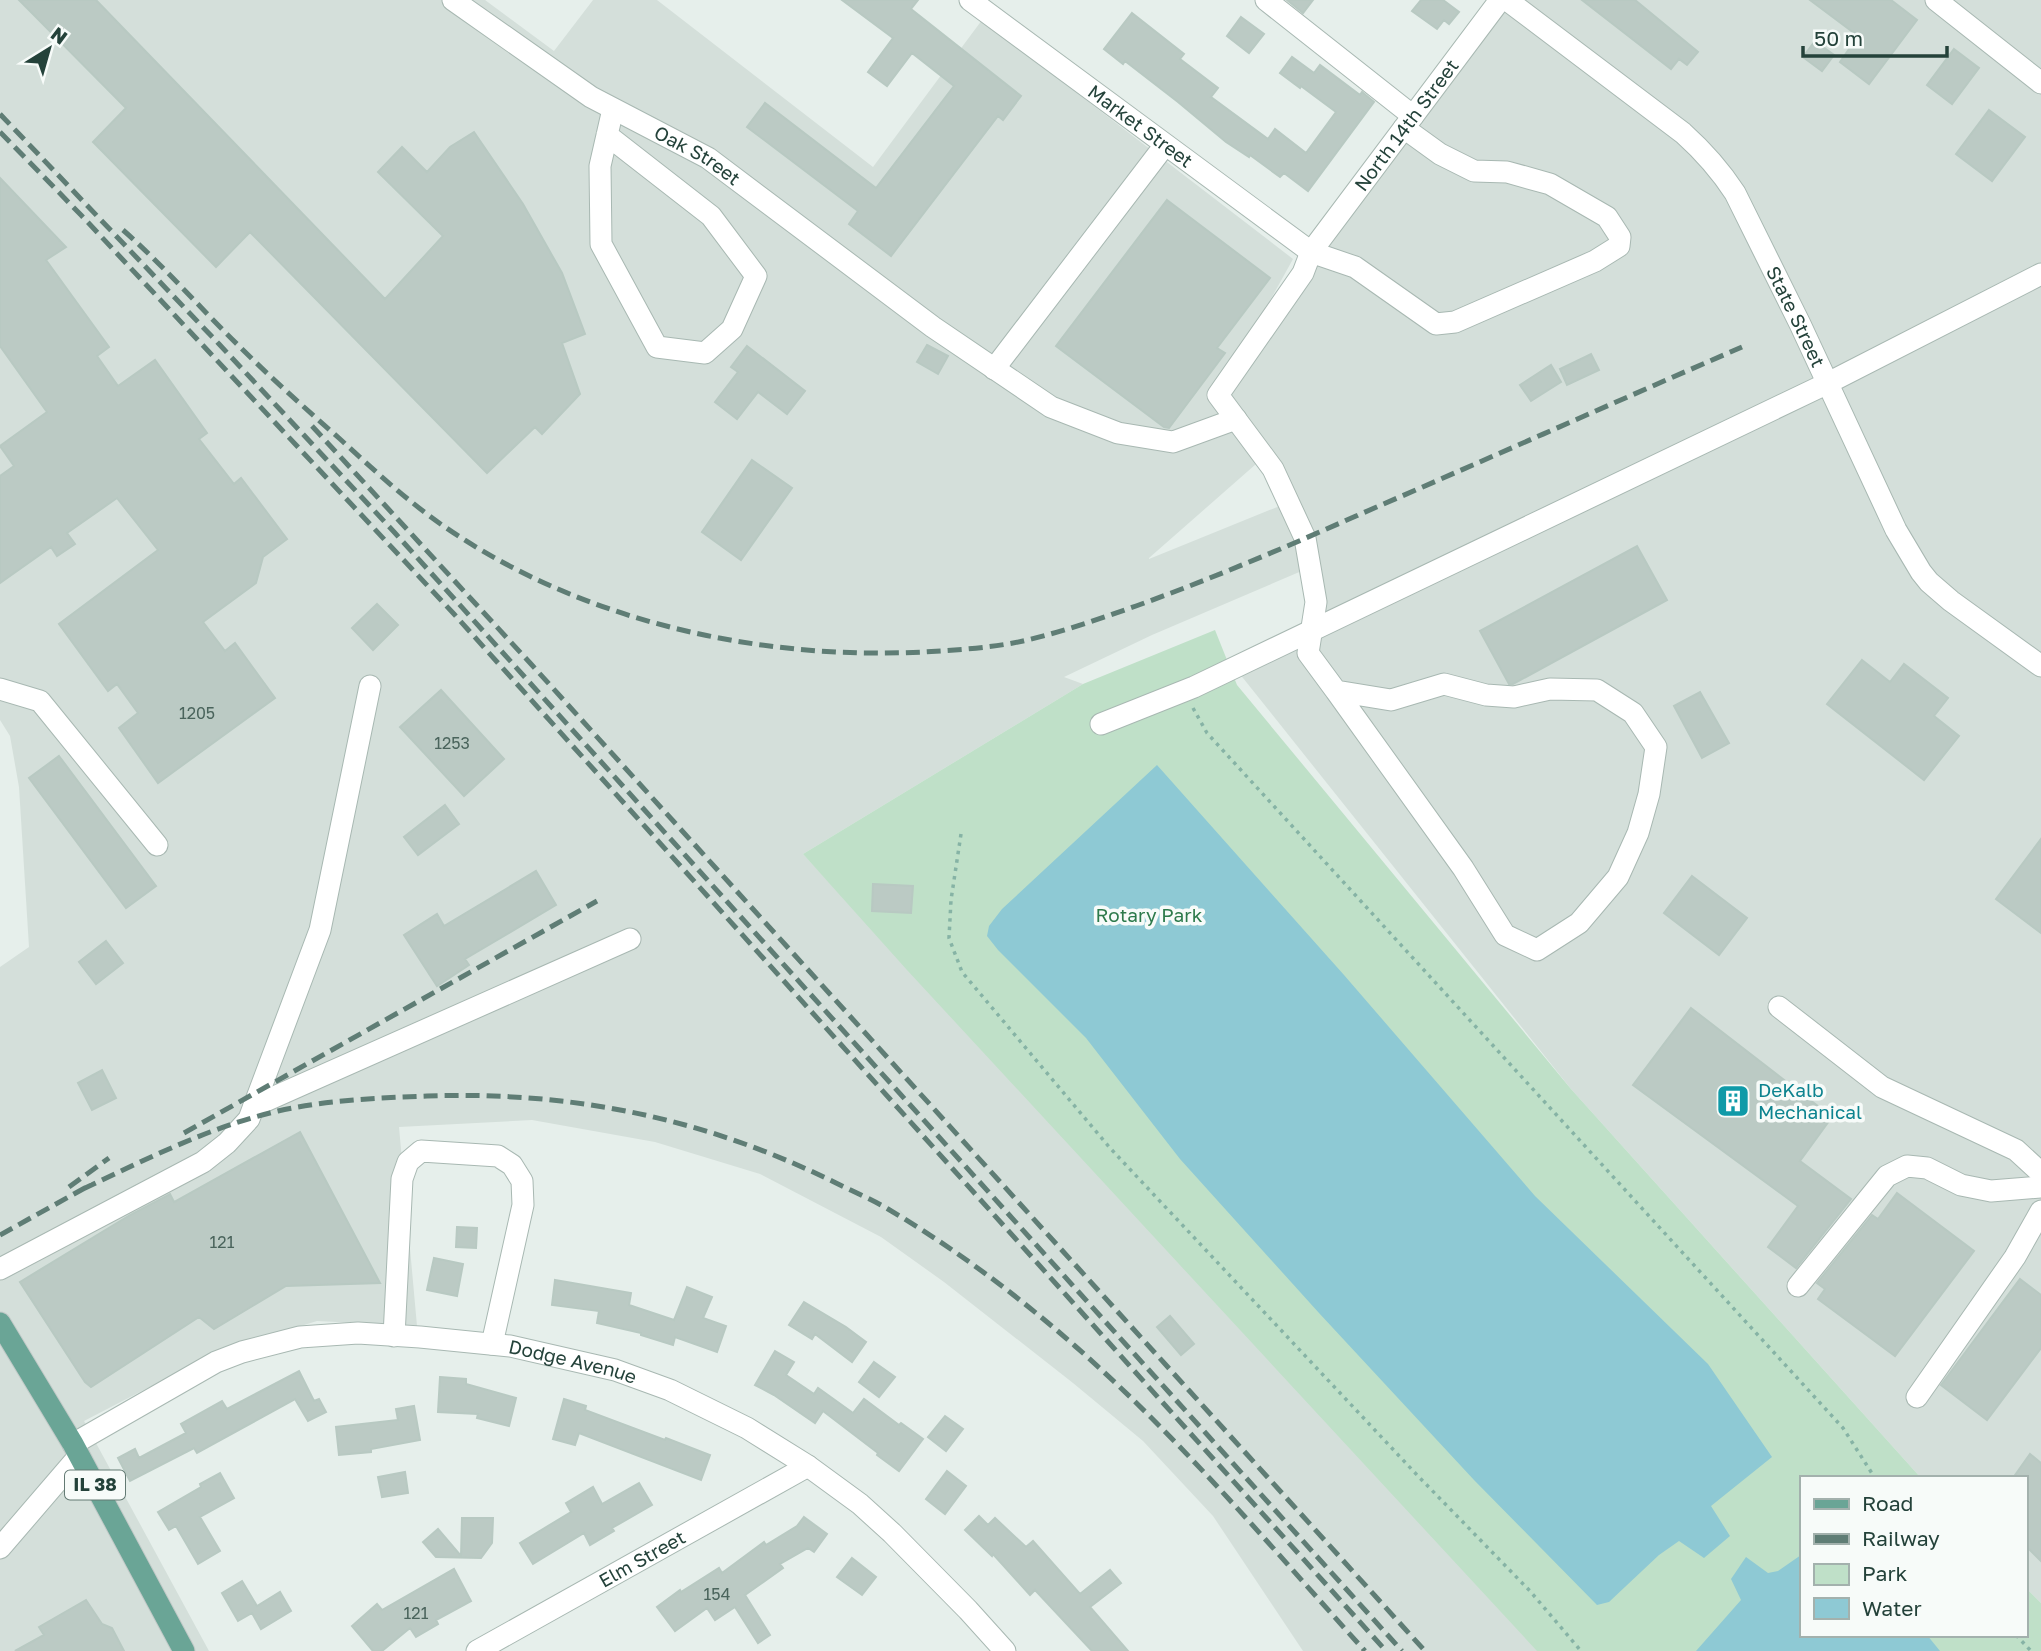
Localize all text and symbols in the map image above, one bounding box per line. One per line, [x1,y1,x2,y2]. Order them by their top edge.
north arrow [14,14,84,84]
scale bar [1803,14,1946,58]
text: N [47,21,72,49]
text: 50 m [1814,25,1863,51]
street label: North 14th Street [1349,54,1463,195]
street label: Market Street [1084,79,1198,172]
street label: Oak Street [651,120,745,189]
street label: State Street [1762,262,1830,371]
house number: 1205 [179,703,215,723]
house number: 1253 [434,733,470,753]
park label: Rotary Park [1096,903,1203,926]
place label: DeKalb Mechanical [1758,1078,1862,1123]
building icon: DeKalb Mechanical [1714,1082,1752,1120]
house number: 121 [210,1232,235,1252]
street label: Dodge Avenue [507,1334,640,1388]
road number: IL 38 [65,1470,125,1500]
legend [1800,1476,2027,1637]
text: Road [1862,1490,1913,1516]
street label: Elm Street [594,1525,689,1592]
text: Railway [1862,1525,1940,1551]
text: Park [1862,1560,1908,1586]
house number: 154 [704,1584,730,1604]
text: Water [1862,1595,1922,1621]
house number: 121 [404,1603,429,1623]

